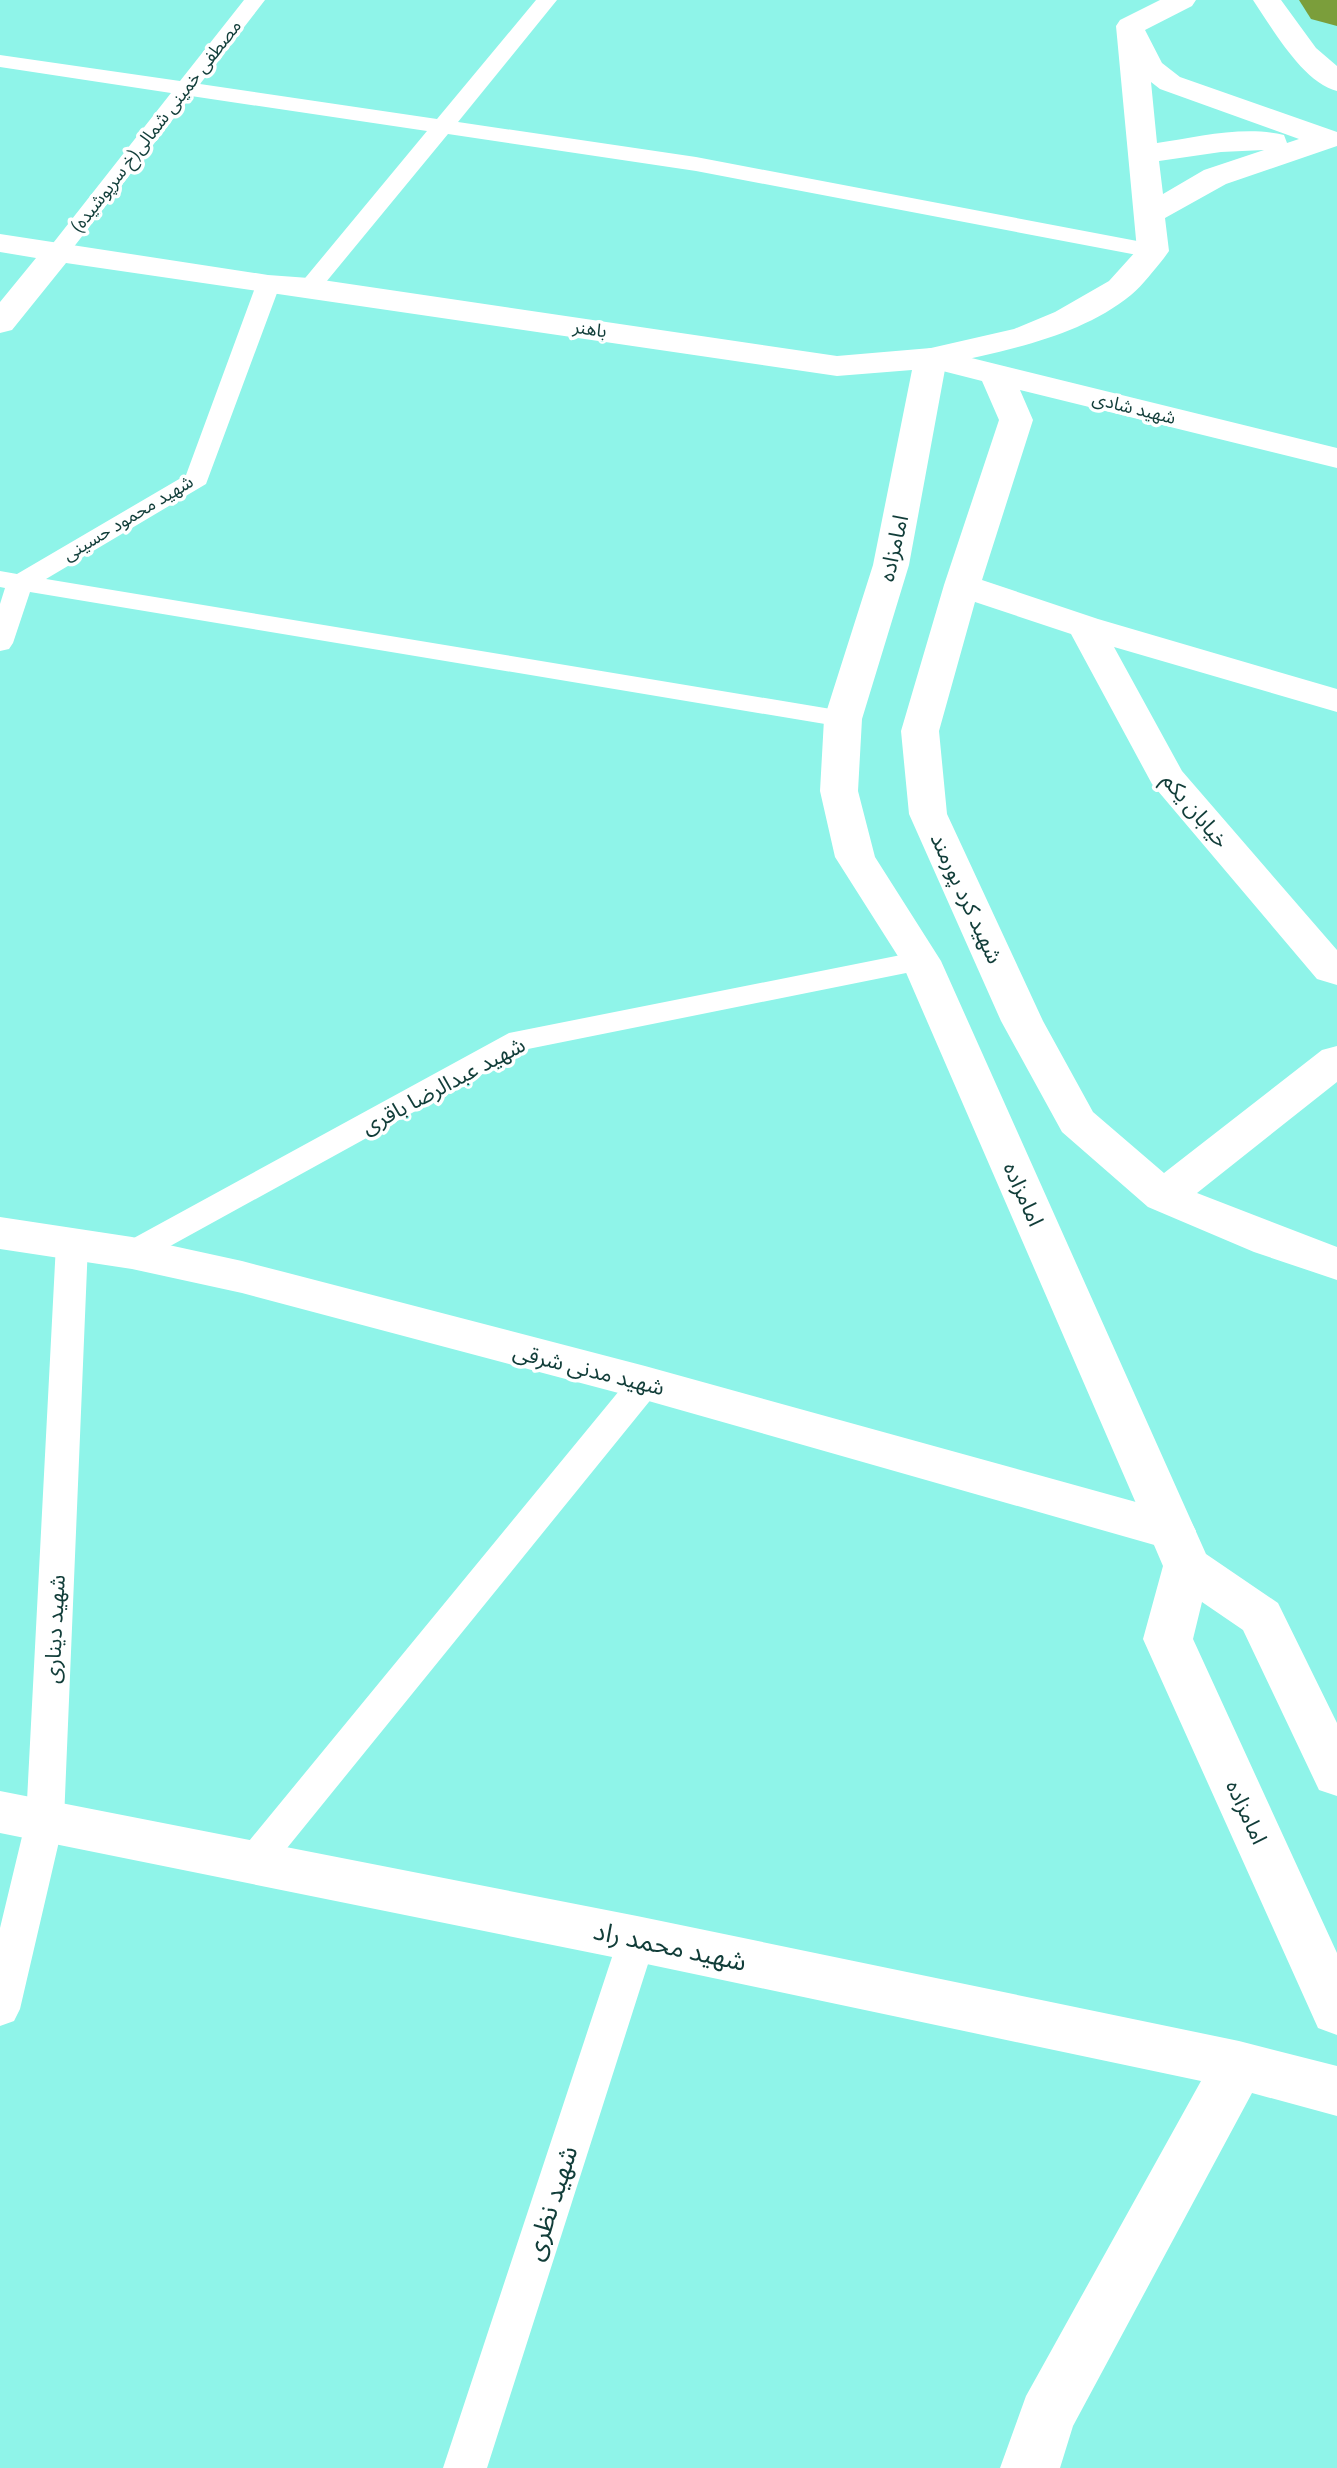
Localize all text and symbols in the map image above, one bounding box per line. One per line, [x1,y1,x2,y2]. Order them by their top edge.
street label: مصطفی خمینی شمالی(خ سرپوشیده) [66,15,247,238]
street label: باهنر [571,316,608,342]
street label: شهید شادی [1090,387,1178,429]
street label: شهید محمود حسینی [59,470,197,566]
street label: امامزاده [874,512,913,584]
street label: خیابان یکم [1154,768,1234,855]
street label: شهید کرد پورمند [923,829,1008,968]
street label: شهید عبدالرضا باقری [357,1032,529,1139]
street label: امامزاده [998,1158,1049,1230]
street label: شهید مدنی شرقی [511,1339,667,1400]
street label: شهید دیناری [39,1574,71,1684]
street label: امامزاده [1221,1776,1272,1848]
street label: شهید محمد راد [591,1915,749,1977]
street label: شهید نظری [518,2142,584,2264]

